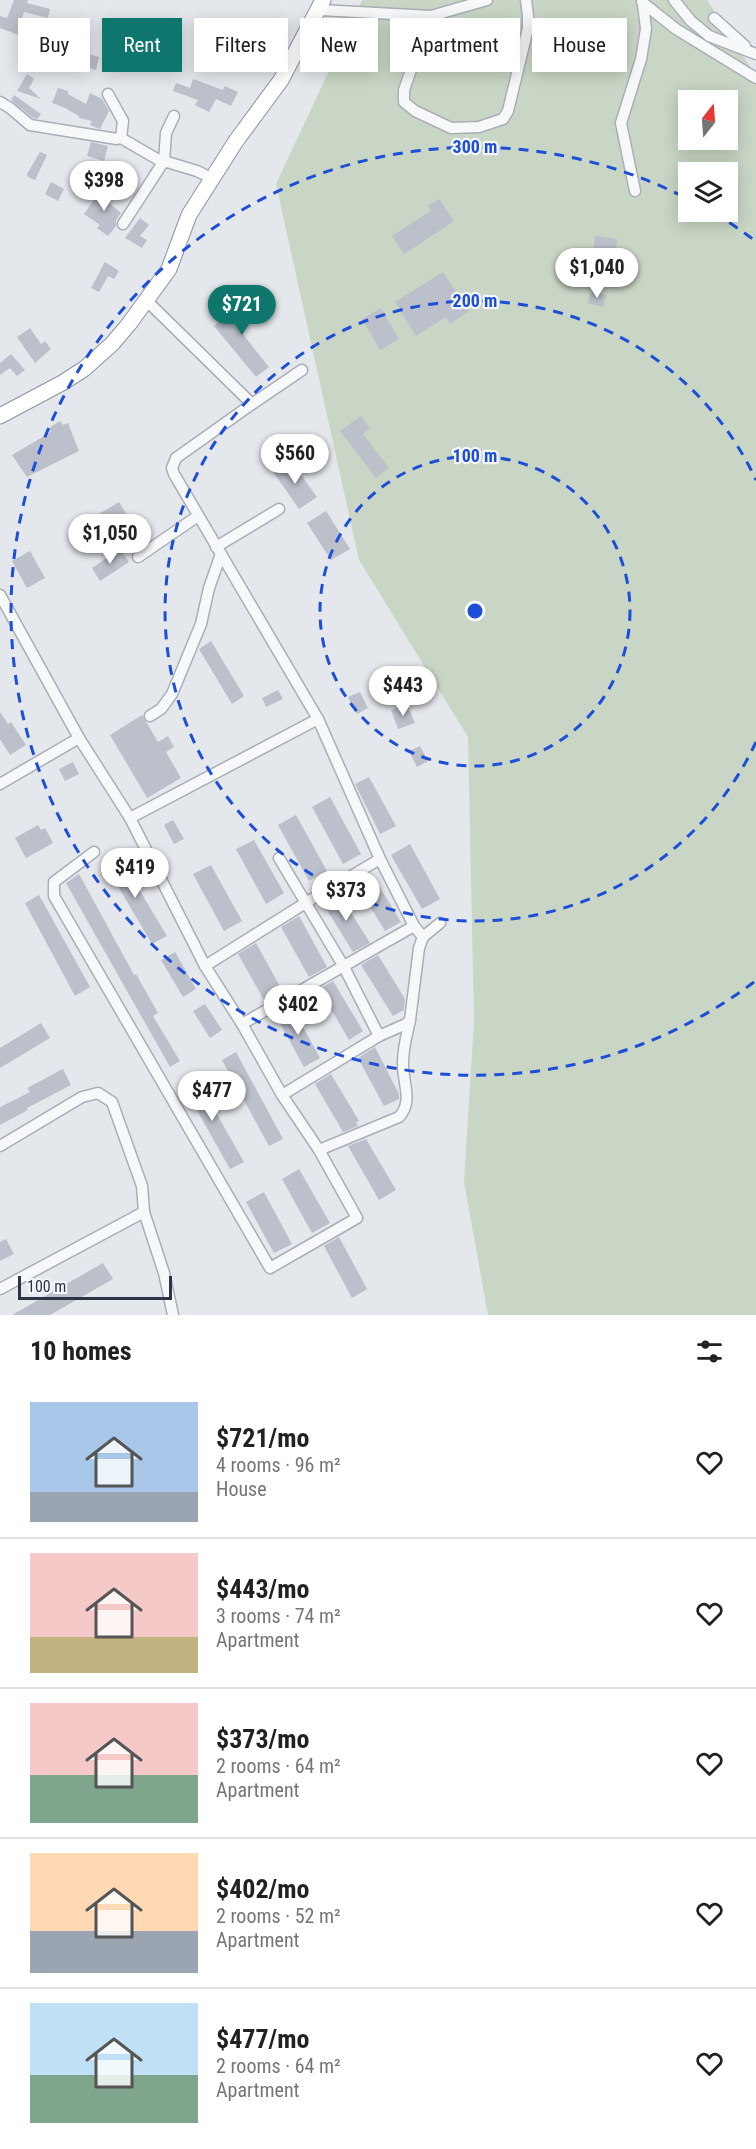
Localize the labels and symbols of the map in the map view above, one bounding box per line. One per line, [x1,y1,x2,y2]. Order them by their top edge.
north arrow [678,90,738,150]
text: 300 m [453,136,497,157]
pin: $398 [68,161,140,212]
pin: $1,040 [548,248,646,299]
pin: $721 [206,285,278,336]
text: 200 m [453,290,497,311]
pin: $560 [259,434,331,485]
text: 100 m [453,445,497,466]
pin: $1,050 [61,514,159,565]
centre of rings [465,601,485,621]
pin: $443 [367,666,439,717]
pin: $419 [99,848,171,899]
pin: $373 [310,871,382,922]
pin: $402 [262,985,334,1036]
pin: $477 [176,1071,248,1122]
scale bar [18,1273,172,1300]

